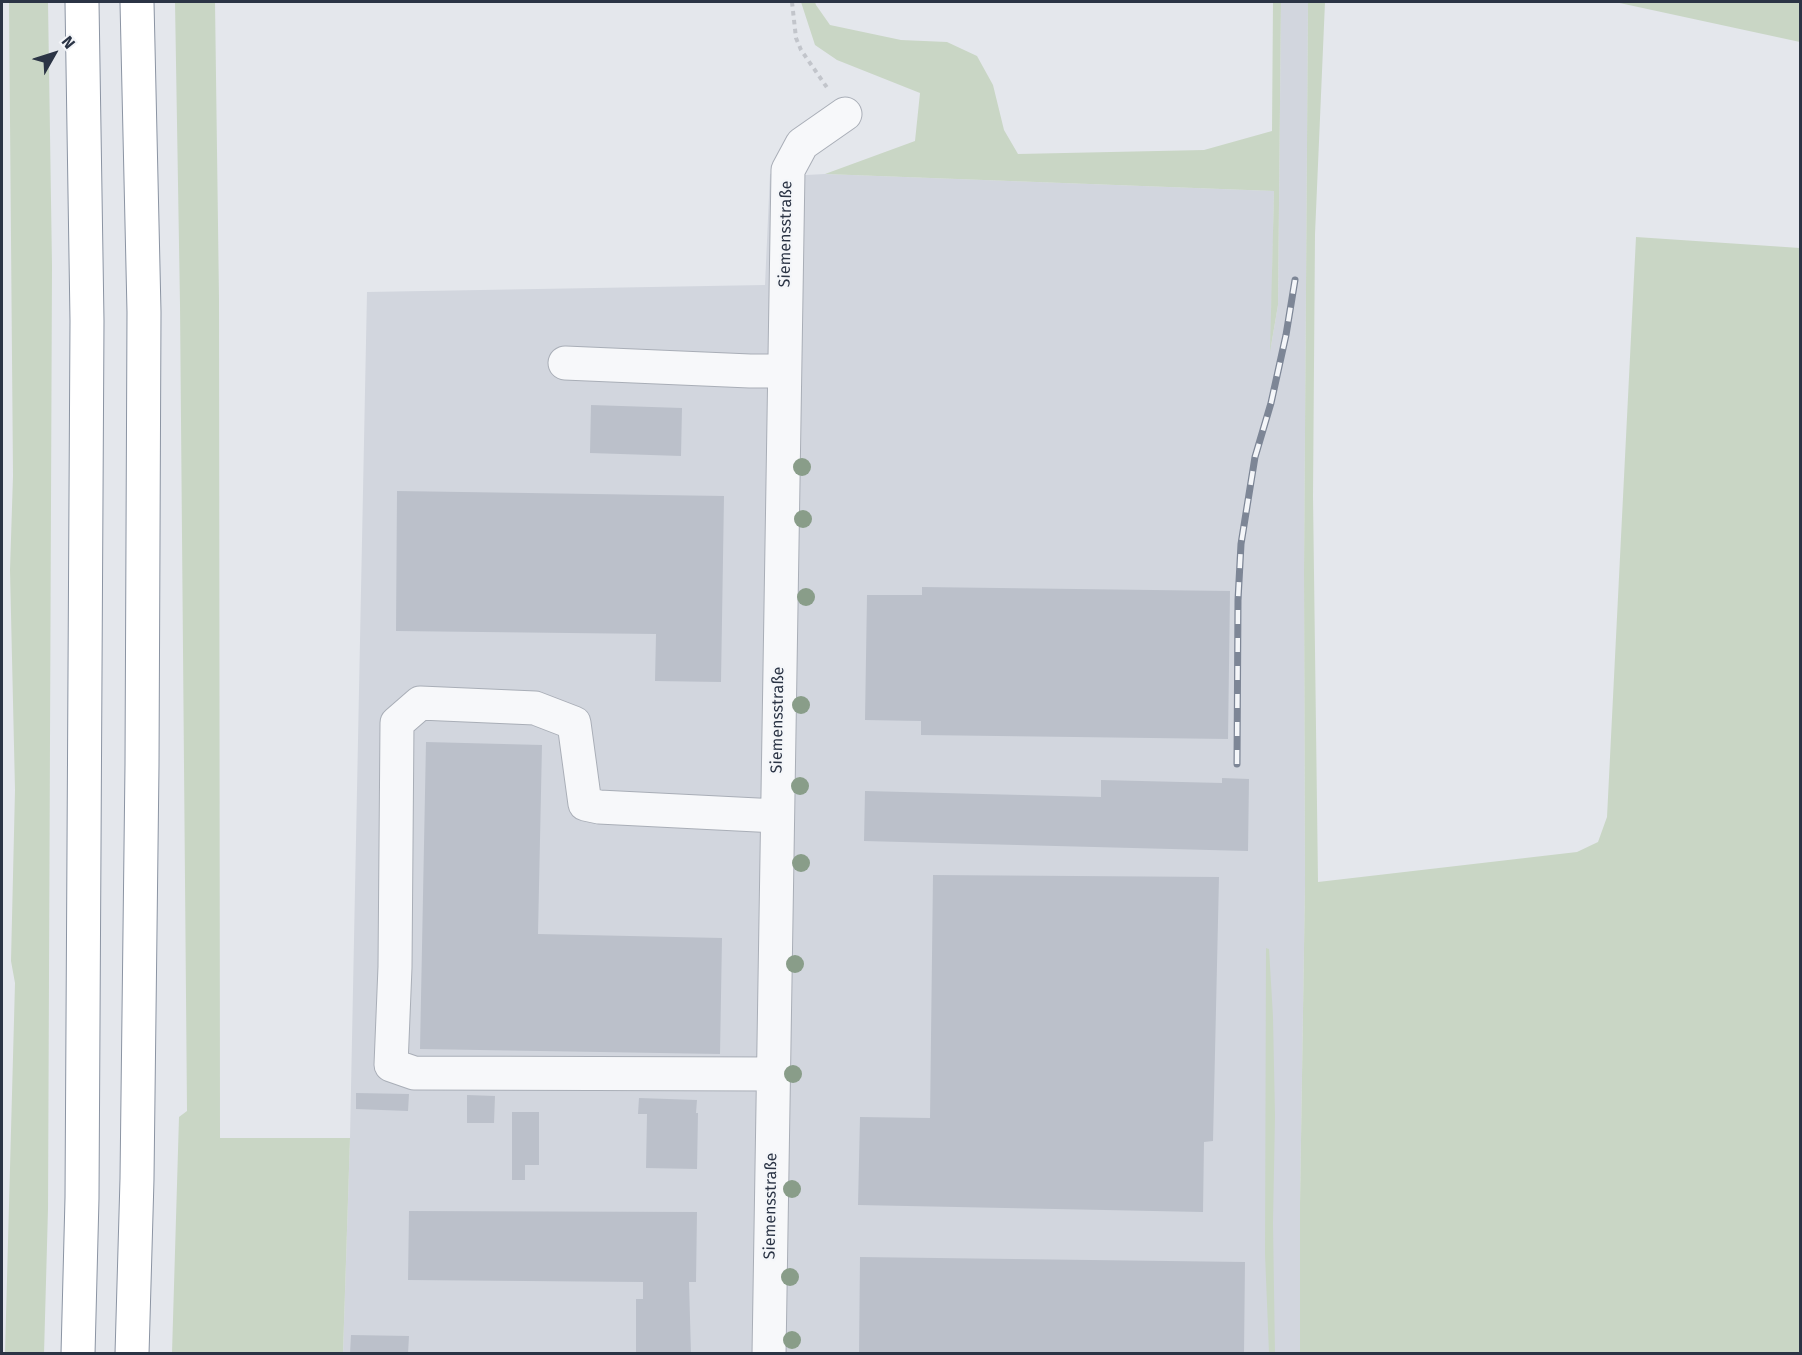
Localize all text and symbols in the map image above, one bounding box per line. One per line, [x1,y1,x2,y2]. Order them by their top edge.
north arrow [24,24,84,84]
text: N [58,32,79,52]
street label: Siemensstraße [775,180,797,288]
street label: Siemensstraße [767,666,789,774]
street label: Siemensstraße [760,1152,782,1260]

